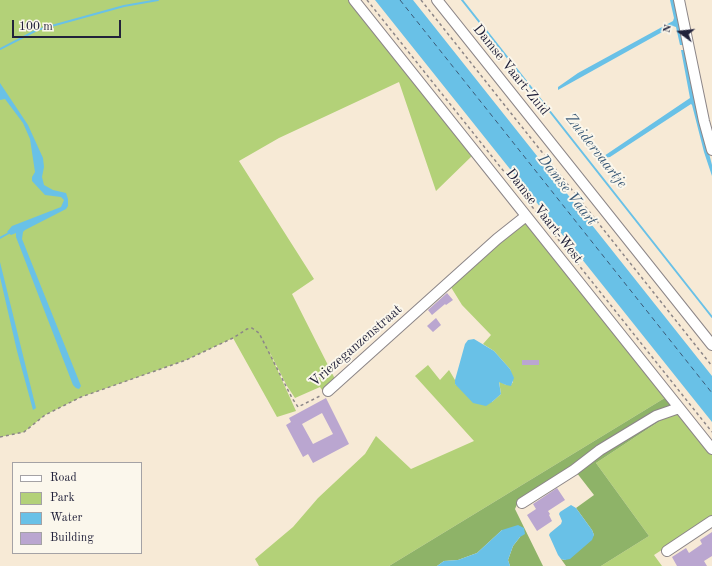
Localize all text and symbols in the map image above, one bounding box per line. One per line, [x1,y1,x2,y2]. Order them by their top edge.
scale bar [14,12,123,38]
north arrow [660,12,700,52]
text: 100 m [19,21,53,33]
street label: Damse Vaart-Zuid [469,21,553,119]
text: N [662,23,674,34]
water label: Zuidervaartje [561,110,631,192]
water label: Damse Vaart [534,151,600,229]
street label: Damse Vaart-West [502,165,586,267]
street label: Vriezeganzenstraat [306,301,406,391]
legend [12,462,142,554]
text: Road [50,472,77,484]
text: Park [50,492,75,504]
text: Water [50,512,82,524]
text: Building [50,532,94,544]

